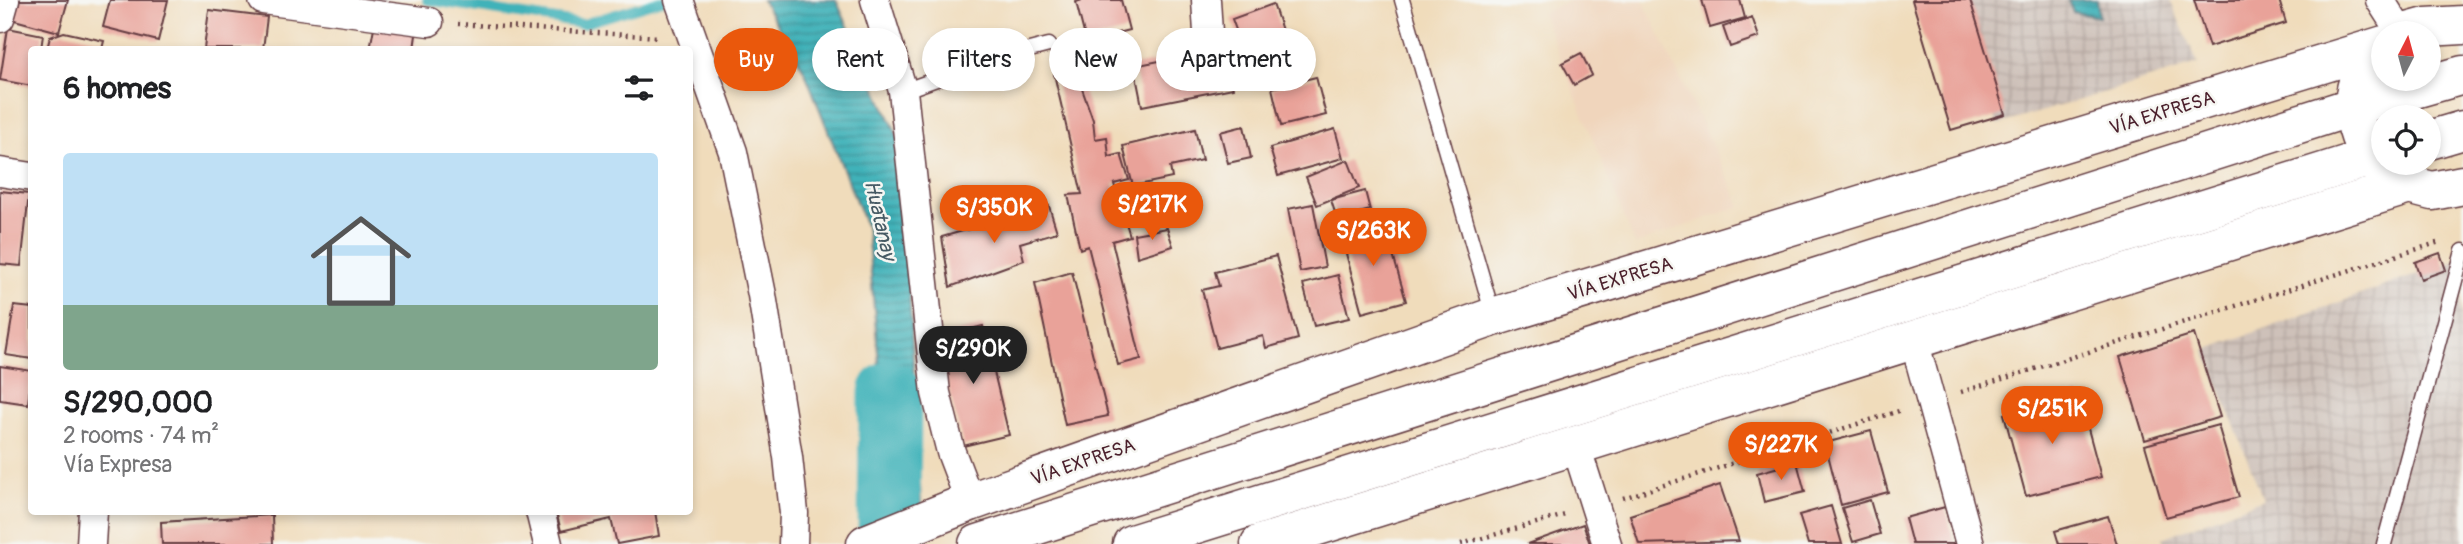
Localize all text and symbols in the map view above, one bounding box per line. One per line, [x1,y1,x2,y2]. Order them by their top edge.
north arrow [2371,21,2441,91]
map controls [2371,21,2441,175]
chip: Buy [714,28,798,91]
chip: Rent [812,28,908,91]
chip: Filters [922,28,1035,91]
chip: New [1049,28,1142,91]
chip: Apartment [1156,28,1316,91]
icon: filters [620,69,658,107]
text: 6 homes [63,70,171,107]
street label: VÍA EXPRESA [2107,86,2217,140]
button: locate [2371,105,2441,175]
water label: Huatanay [858,177,903,266]
pin: S/217K [1095,182,1209,242]
pin: S/350K [937,186,1051,245]
text: S/217K [1117,190,1187,219]
text: S/350K [956,193,1032,222]
icon: home [298,198,424,324]
pin: S/263K [1316,208,1430,268]
text: S/263K [1336,216,1410,245]
street label: VÍA EXPRESA [1565,252,1675,306]
pin: S/290K [916,326,1030,386]
text: S/290K [935,334,1011,363]
text: S/290,000 [63,384,213,421]
pin: S/251K [1995,386,2109,446]
text: S/251K [2017,394,2087,423]
text: 2 rooms · 74 m² [63,421,219,450]
pin: S/227K [1724,422,1838,482]
text: S/227K [1744,430,1818,459]
street label: VÍA EXPRESA [1028,433,1138,491]
text: Vía Expresa [63,450,172,479]

